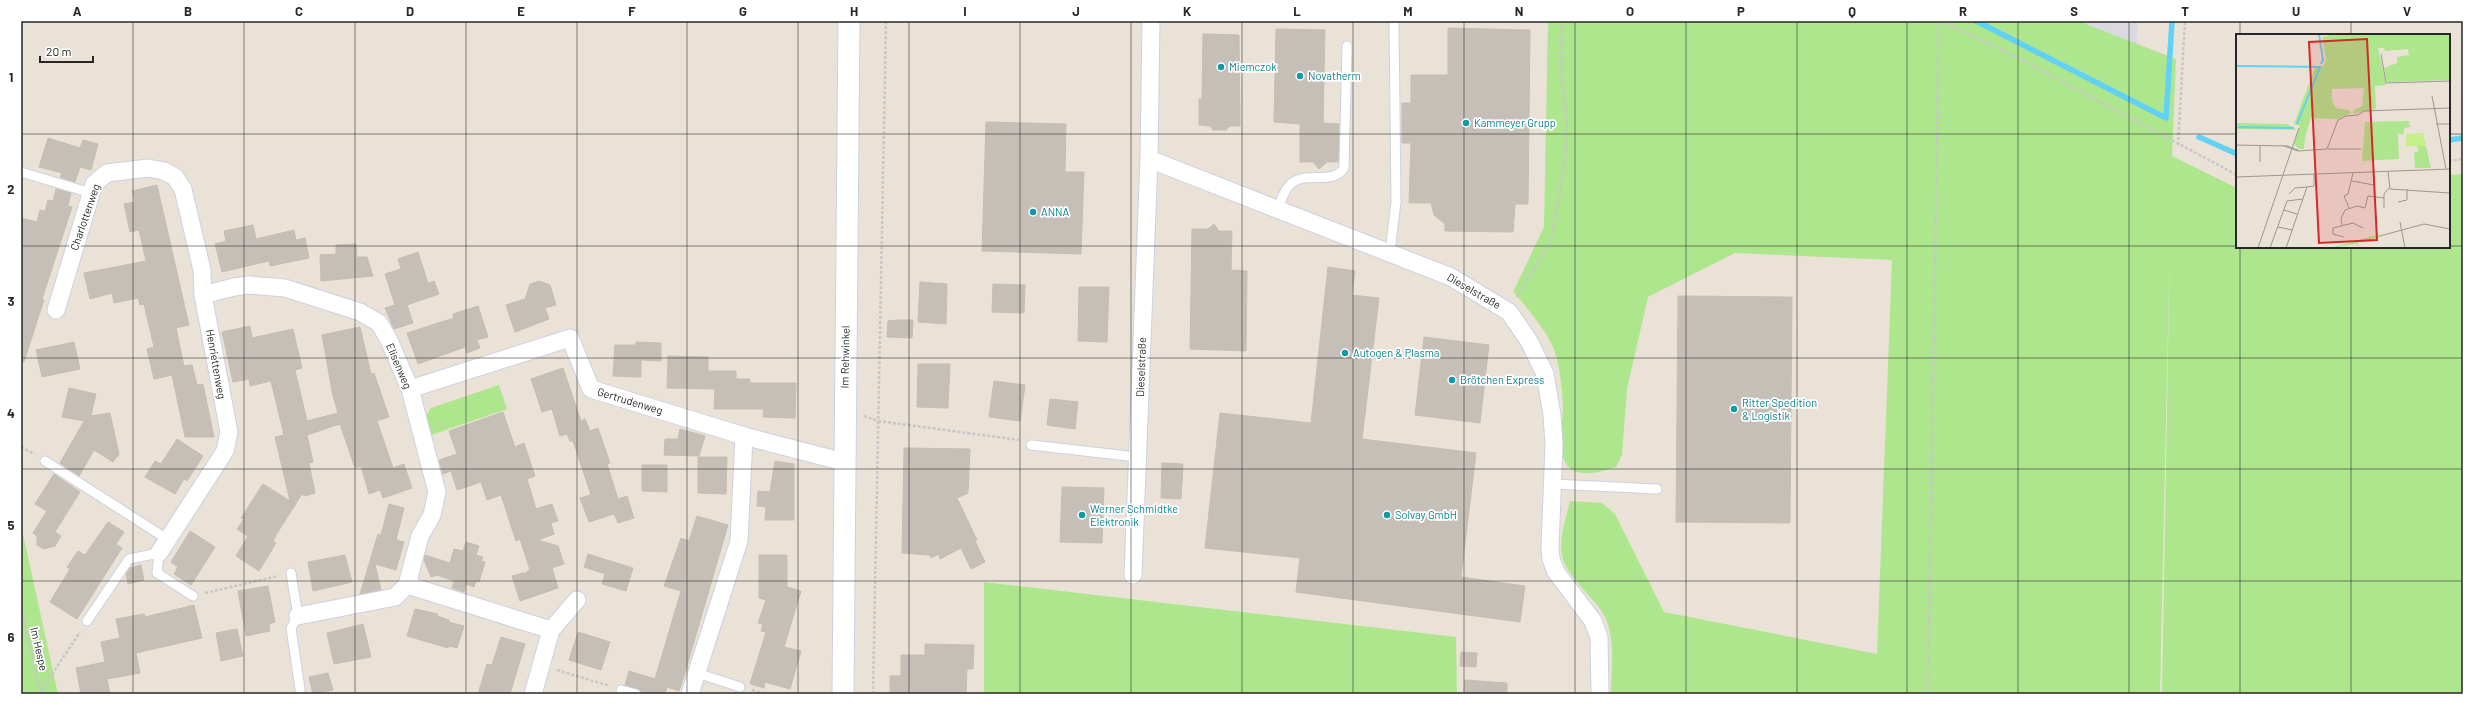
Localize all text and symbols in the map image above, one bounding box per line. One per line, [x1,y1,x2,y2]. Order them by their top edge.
text: A [73,3,82,19]
text: B [184,3,192,19]
text: C [295,3,303,19]
text: D [406,3,414,19]
text: E [517,3,525,19]
text: F [628,3,636,19]
text: G [739,3,747,19]
text: H [850,3,858,19]
text: I [963,3,967,19]
text: J [1072,3,1080,19]
text: K [1183,3,1191,19]
text: L [1293,3,1301,19]
text: M [1403,3,1413,19]
text: N [1515,3,1523,19]
text: O [1626,3,1634,19]
text: P [1737,3,1745,19]
text: Q [1848,3,1856,19]
text: R [1959,3,1967,19]
text: S [2070,3,2078,19]
text: T [2181,3,2189,19]
text: U [2292,3,2300,19]
text: V [2403,3,2411,19]
inset map [2236,34,2450,248]
scale bar [40,38,93,64]
text: 20 m [46,44,72,58]
place label: Miemczok [1229,60,1277,73]
marker: Miemczok [1216,62,1226,72]
text: 1 [9,69,13,85]
place label: Novatherm [1308,69,1361,82]
marker: Novatherm [1295,71,1305,81]
place label: Kammeyer Grupp [1474,116,1556,129]
marker: Kammeyer Grupp [1461,118,1471,128]
text: 2 [7,181,15,197]
street label: Charlottenweg [67,182,102,252]
place label: ANNA [1041,205,1069,218]
marker: ANNA [1028,207,1038,217]
street label: Dieselstraße [1445,270,1504,311]
text: 3 [7,293,15,309]
street label: Im Rehwinkel [837,325,852,389]
street label: Henriettenweg [204,328,229,400]
street label: Dieselstraße [1133,337,1148,397]
street label: Elisenweg [384,341,415,391]
place label: Autogen & Plasma [1353,346,1439,359]
marker: Autogen & Plasma [1340,348,1350,358]
place label: Brötchen Express [1460,373,1544,386]
marker: Brötchen Express [1447,375,1457,385]
street label: Gertrudenweg [596,384,665,417]
place label: Ritter Spedition & Logistik [1742,396,1817,422]
marker: Ritter Spedition & Logistik [1729,404,1739,414]
text: 4 [7,405,15,421]
place label: Werner Schmidtke Elektronik [1090,502,1178,528]
place label: Solvay GmbH [1395,508,1457,521]
marker: Werner Schmidtke Elektronik [1077,510,1087,520]
marker: Solvay GmbH [1382,510,1392,520]
text: 5 [7,517,15,533]
street label: Im Hespe [28,626,51,672]
text: 6 [8,629,15,645]

